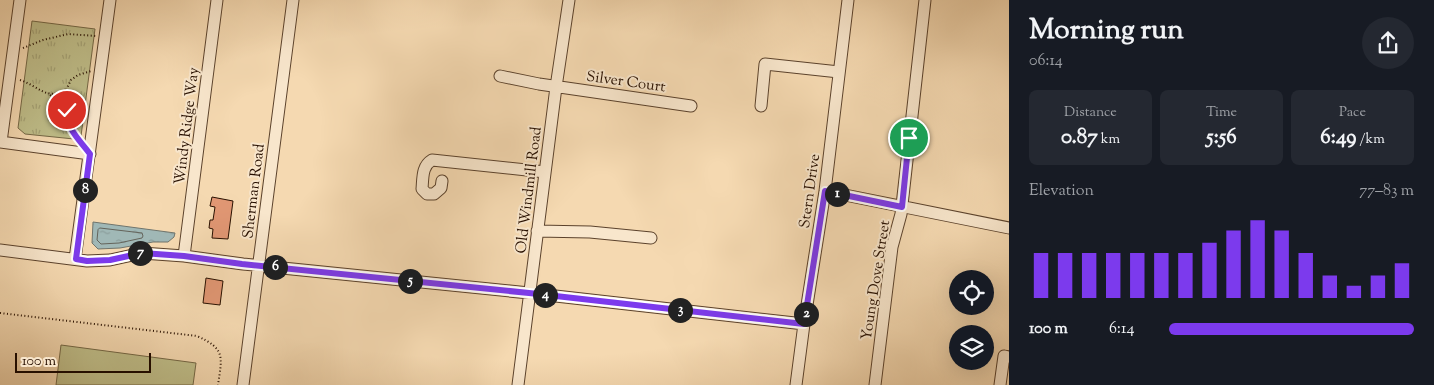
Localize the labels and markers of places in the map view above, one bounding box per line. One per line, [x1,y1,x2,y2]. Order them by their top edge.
pin [46,89,88,131]
pin [888,117,930,159]
pin: 8 [72,178,98,202]
pin: 1 [824,182,850,206]
pin: 7 [128,240,152,266]
pin: 6 [262,254,288,280]
pin: 5 [398,268,422,294]
pin: 4 [532,282,558,308]
pin: 3 [668,298,692,322]
pin: 2 [794,302,818,326]

